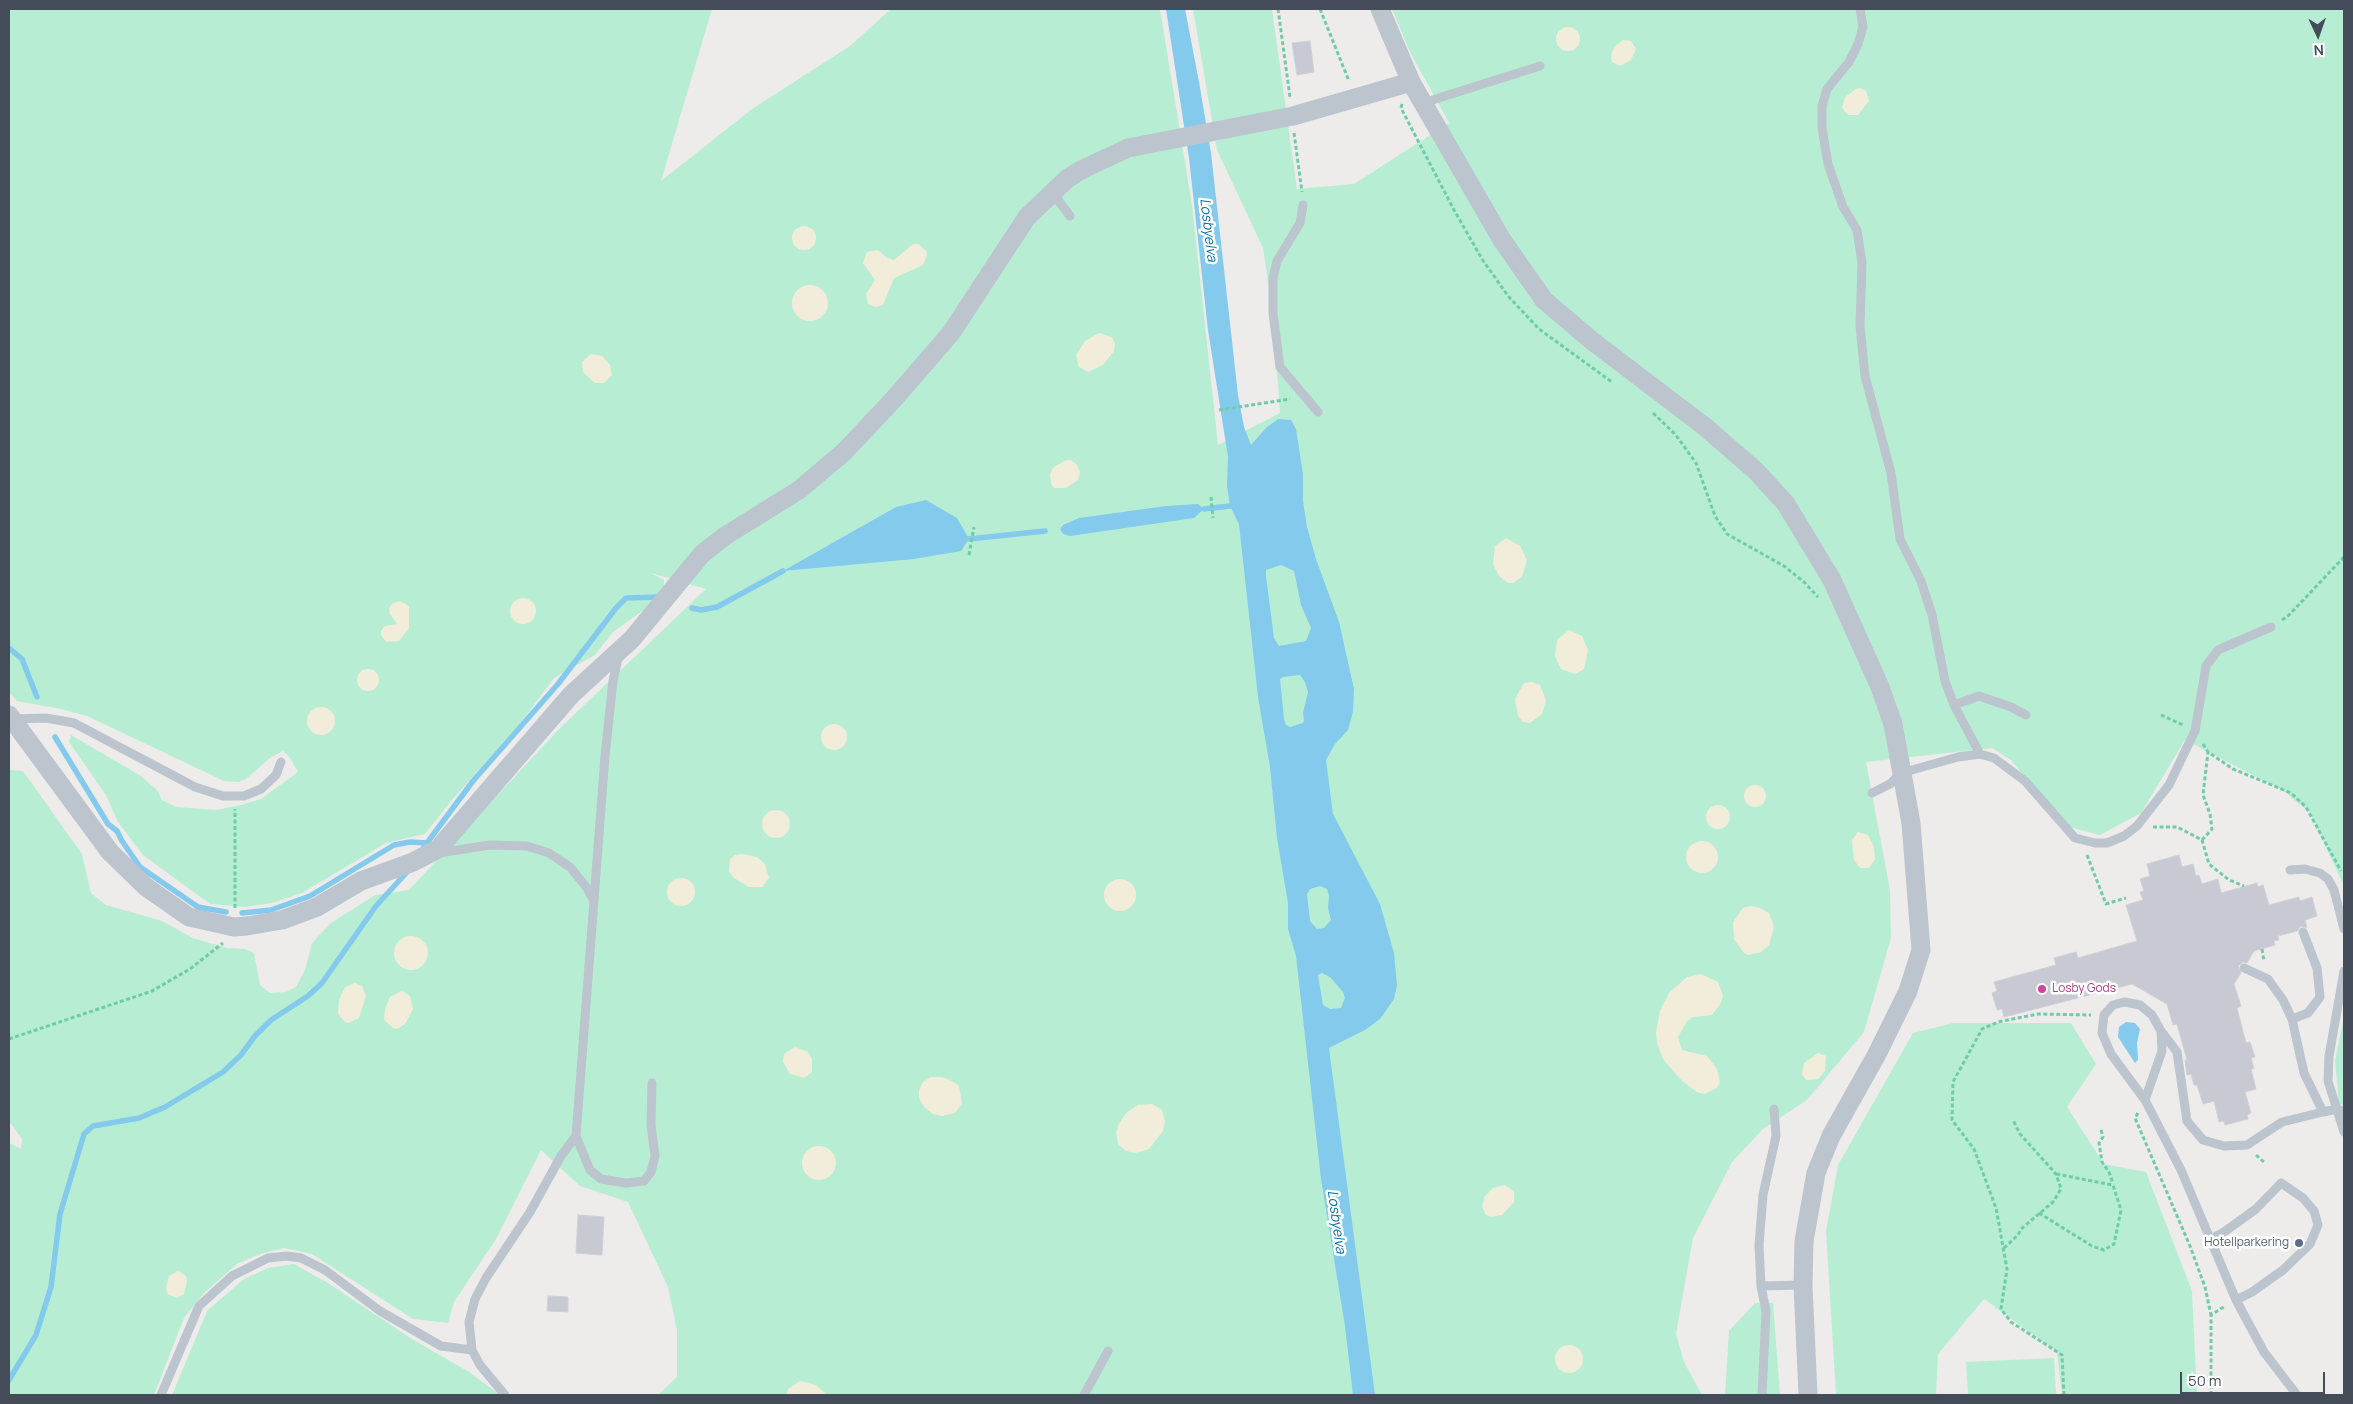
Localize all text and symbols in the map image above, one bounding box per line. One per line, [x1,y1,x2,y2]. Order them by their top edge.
north arrow [2293,10,2343,60]
text: N [2313,41,2324,60]
water label: Losbyelva [1196,197,1220,263]
place label: Losby Gods [2052,982,2116,996]
marker: Losby Gods [2036,983,2048,995]
water label: Losbyelva [1323,1189,1349,1255]
place label: Hotellparkering [2204,1236,2289,1250]
marker: Hotellparkering [2293,1237,2305,1249]
scale bar [2183,1362,2328,1394]
text: 50 m [2188,1370,2222,1391]

